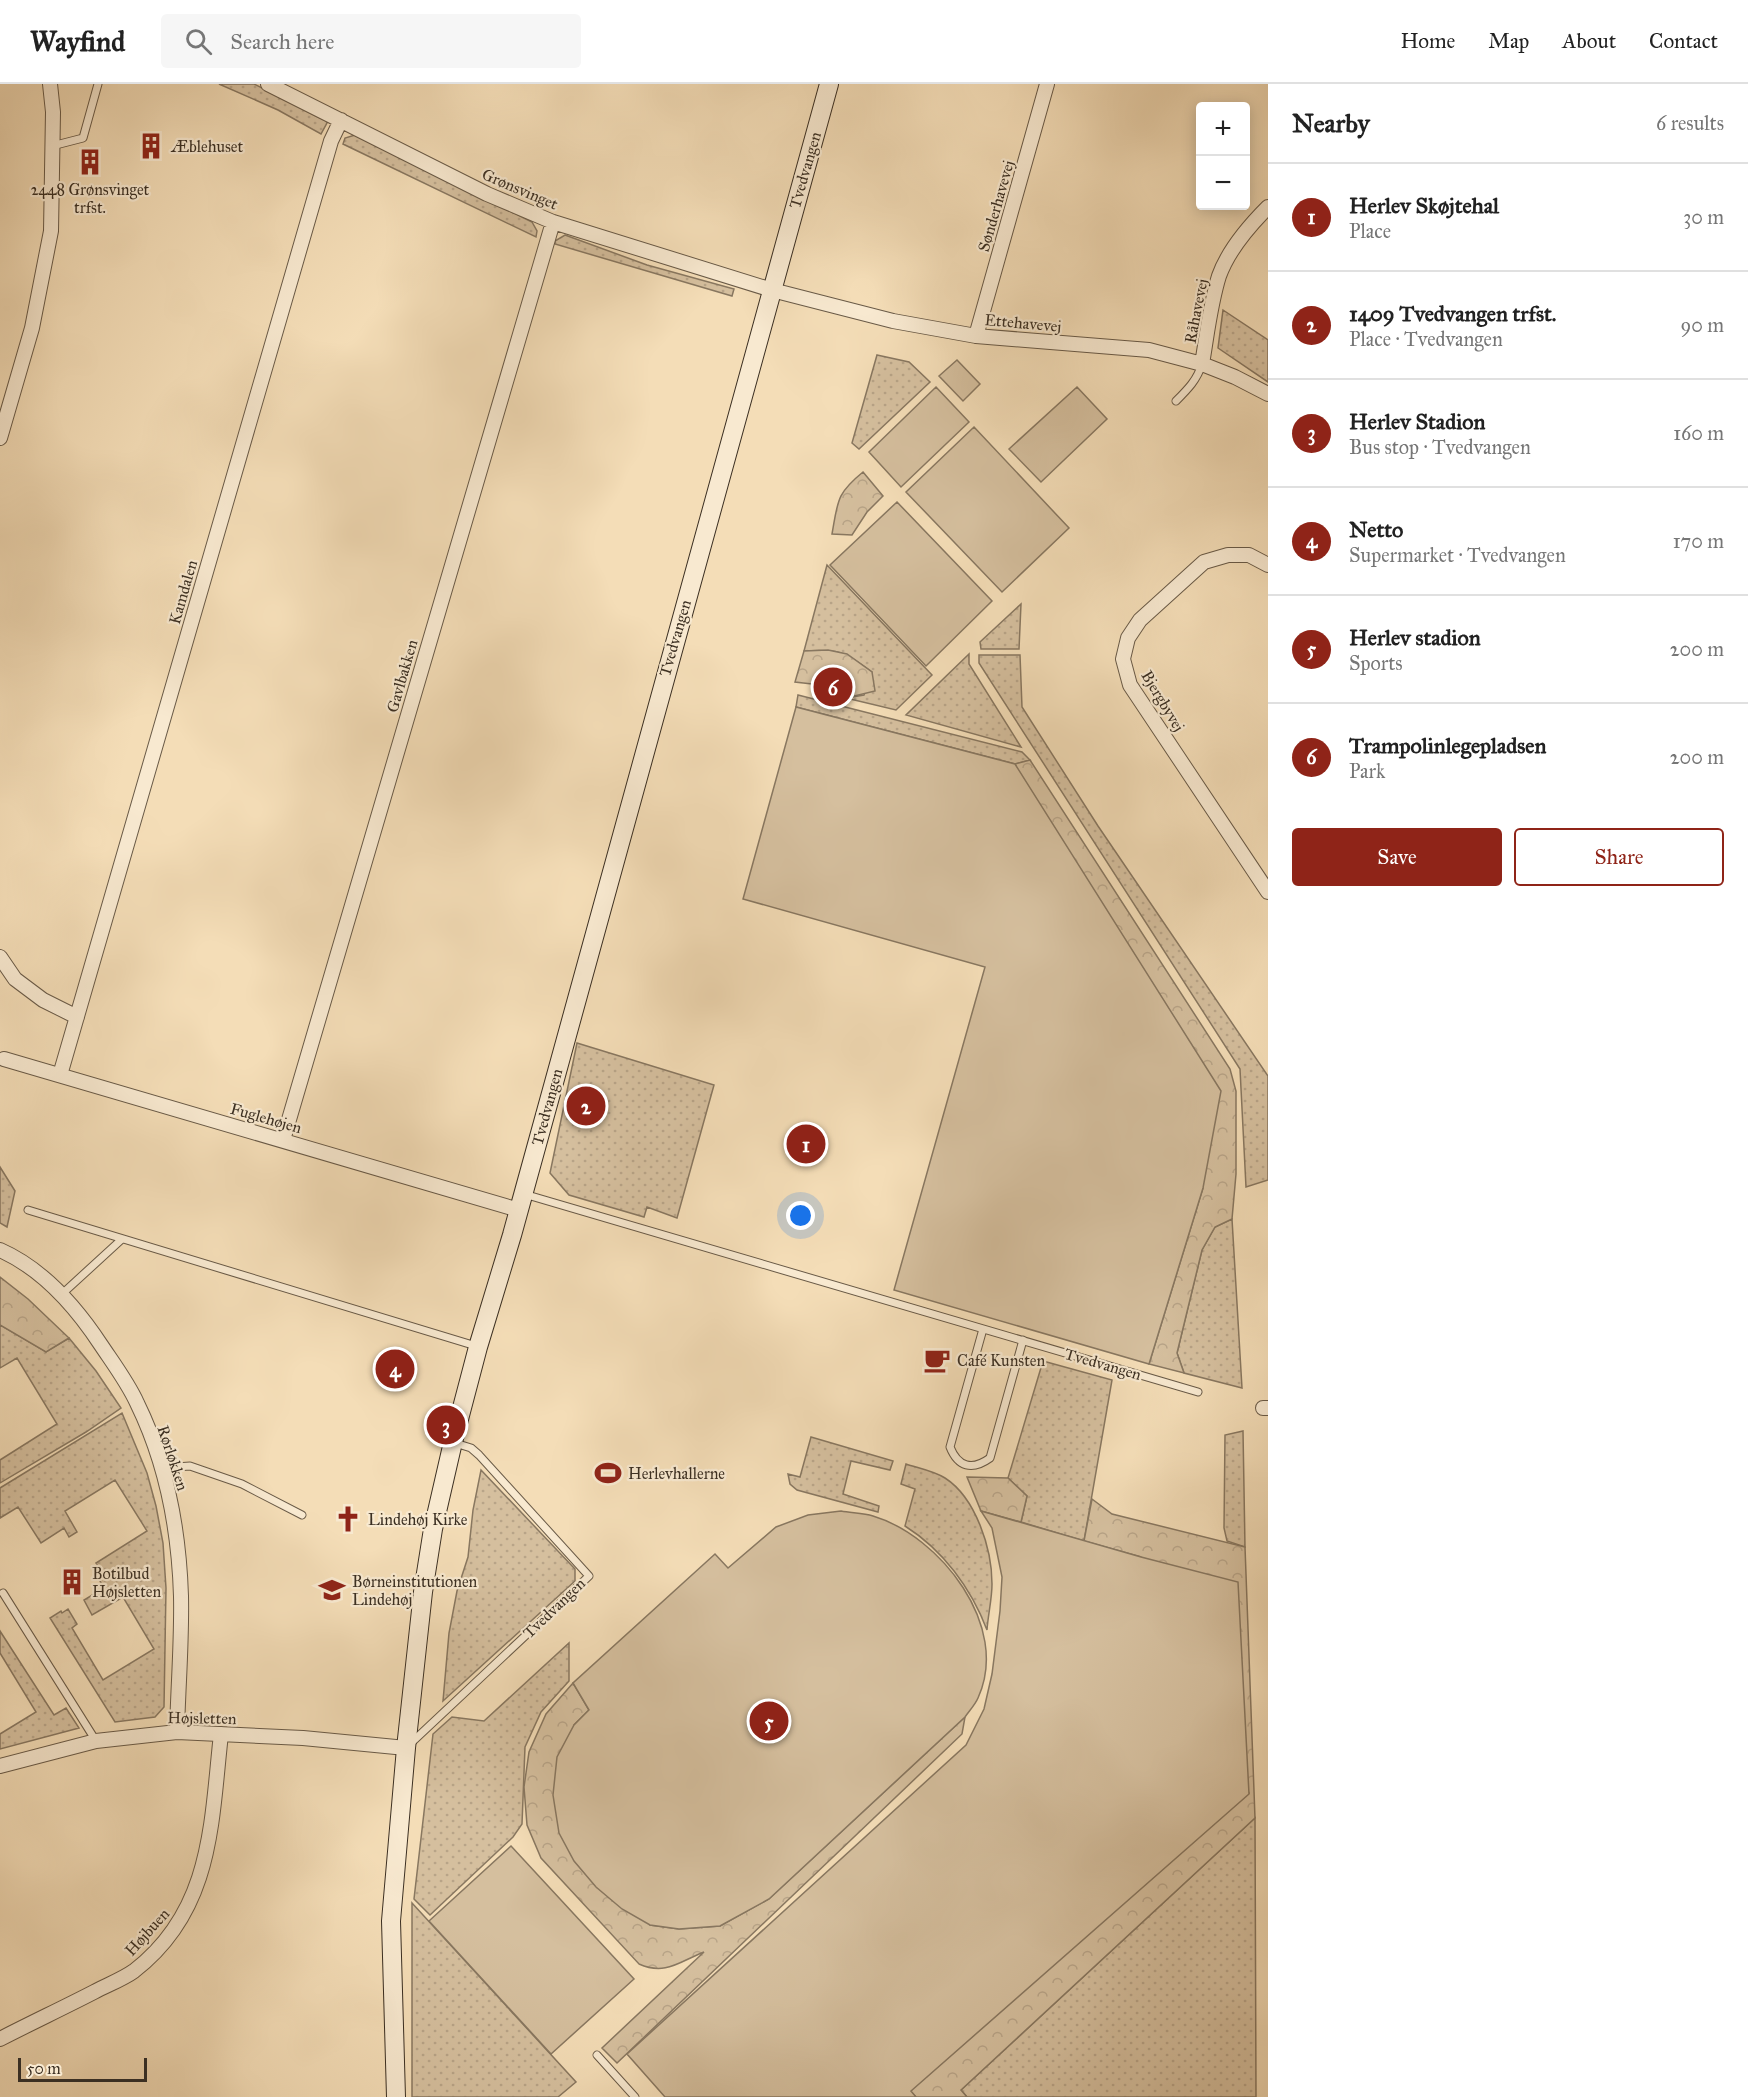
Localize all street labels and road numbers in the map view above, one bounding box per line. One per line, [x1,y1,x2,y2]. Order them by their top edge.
street label: Tvedvangen [785,129,826,211]
street label: Sønderhavevej [974,158,1018,254]
street label: Grønsvinget [479,164,561,215]
street label: Råhavevej [1180,277,1212,345]
street label: Ettehavevej [984,310,1062,336]
street label: Kamdalen [165,557,201,626]
street label: Tvedvangen [655,597,696,679]
street label: Gavlbakken [383,637,422,715]
street label: Bjergbyvej [1137,667,1189,735]
street label: Tvedvangen [528,1066,567,1148]
street label: Fuglehøjen [228,1099,304,1138]
street label: Tvedvangen [1062,1344,1144,1385]
street label: Rørløkken [154,1423,193,1493]
street label: Tvedvangen [519,1574,590,1643]
street label: Højsletten [167,1708,237,1728]
street label: Højbuen [121,1904,173,1960]

